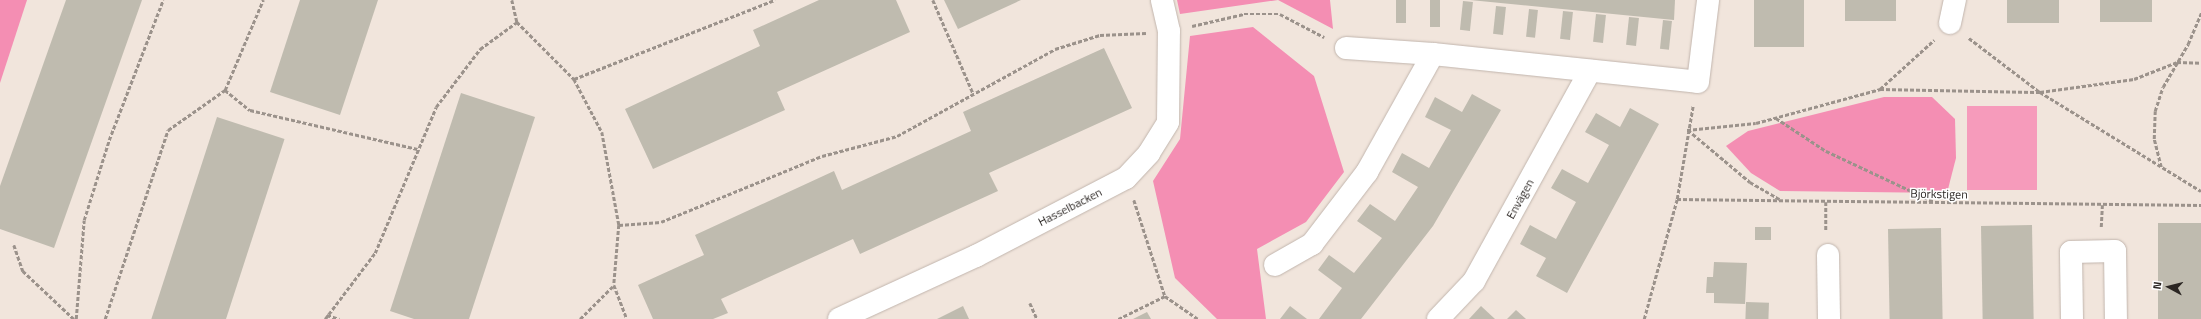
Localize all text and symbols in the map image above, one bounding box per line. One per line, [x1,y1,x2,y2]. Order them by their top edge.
street label: Envägen [1503,177,1537,221]
street label: Hasselbacken [1036,185,1104,229]
street label: Björkstigen [1910,186,1968,202]
north arrow [2149,267,2189,307]
text: N [2149,281,2165,290]

